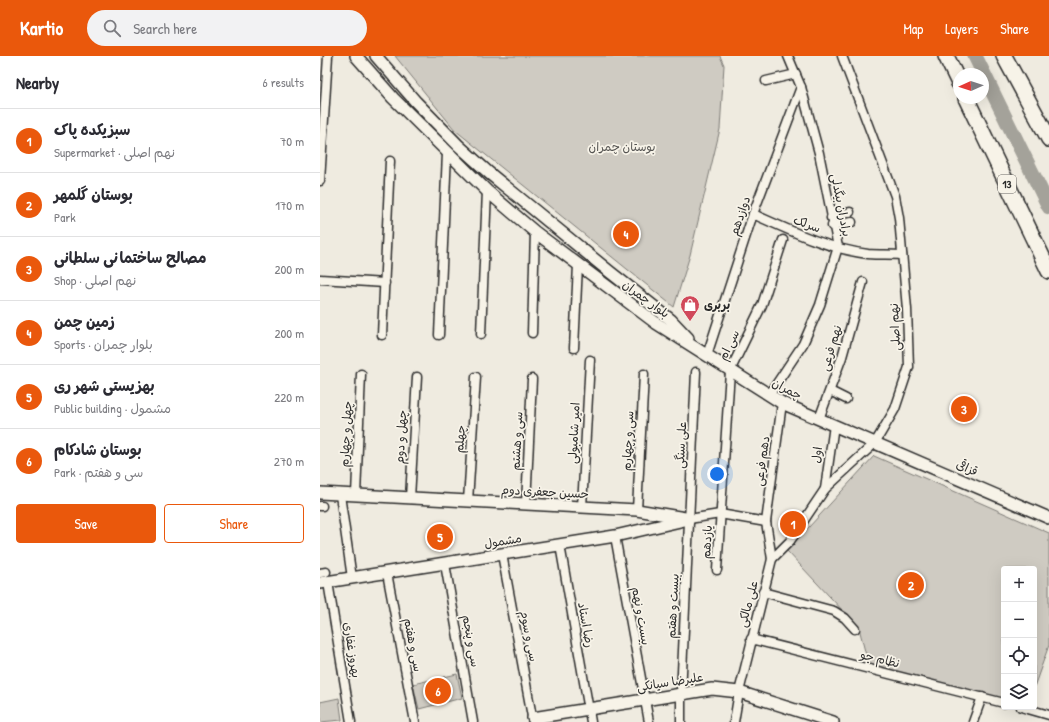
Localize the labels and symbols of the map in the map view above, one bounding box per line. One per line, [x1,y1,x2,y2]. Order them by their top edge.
north arrow [953,68,989,104]
park label: بوستان چمران [589,138,655,155]
street label: برادران بیگدلی [827,172,856,238]
road number: 13 [998,175,1016,193]
street label: دوازدهم [725,194,755,238]
street label: سرلک [791,211,823,236]
pin: 4 [613,219,639,249]
street label: بلوار چمران [619,276,673,321]
shop icon: بربری [679,294,701,322]
place label: بربری [704,296,730,313]
street label: نهم اصلی [885,303,905,351]
street label: نهم فرعی [816,323,846,373]
street label: سی ام [714,327,744,363]
street label: چمران [769,374,805,403]
pin: 3 [951,394,977,424]
street label: چهل و چهارم [335,400,357,468]
street label: امیر شامبولی [563,402,584,464]
street label: چهل و دوم [391,409,411,465]
street label: سی و چهارم [617,410,639,472]
street label: سی و هشتم [506,411,528,471]
street label: علی سنگی [671,421,690,469]
street label: چهلم [450,424,470,454]
street label: دهم فرعی [750,435,774,487]
street label: اول [807,446,826,464]
street label: قزاقی [954,455,981,480]
your location [707,464,727,484]
street label: حسین جعفری دوم [501,481,589,503]
pin: 1 [780,509,806,539]
pin: 5 [427,522,453,552]
street label: یازدهم [697,525,717,559]
street label: مشمول [483,529,523,552]
pin: 2 [898,570,924,600]
street label: بیست و هفتم [662,573,684,639]
street label: علی مالکی [733,579,762,629]
street label: بیست و نهم [627,585,655,647]
street label: رضا استاد [574,601,599,649]
street label: سی و سوم [515,609,543,663]
street label: سی و پنجم [458,613,484,669]
street label: سی و هفتم [399,617,427,673]
street label: بهروز غفاری [340,621,365,679]
street label: نظام جو [858,645,901,673]
street label: علیرضا سیانکی [636,668,704,695]
pin: 6 [425,676,451,706]

